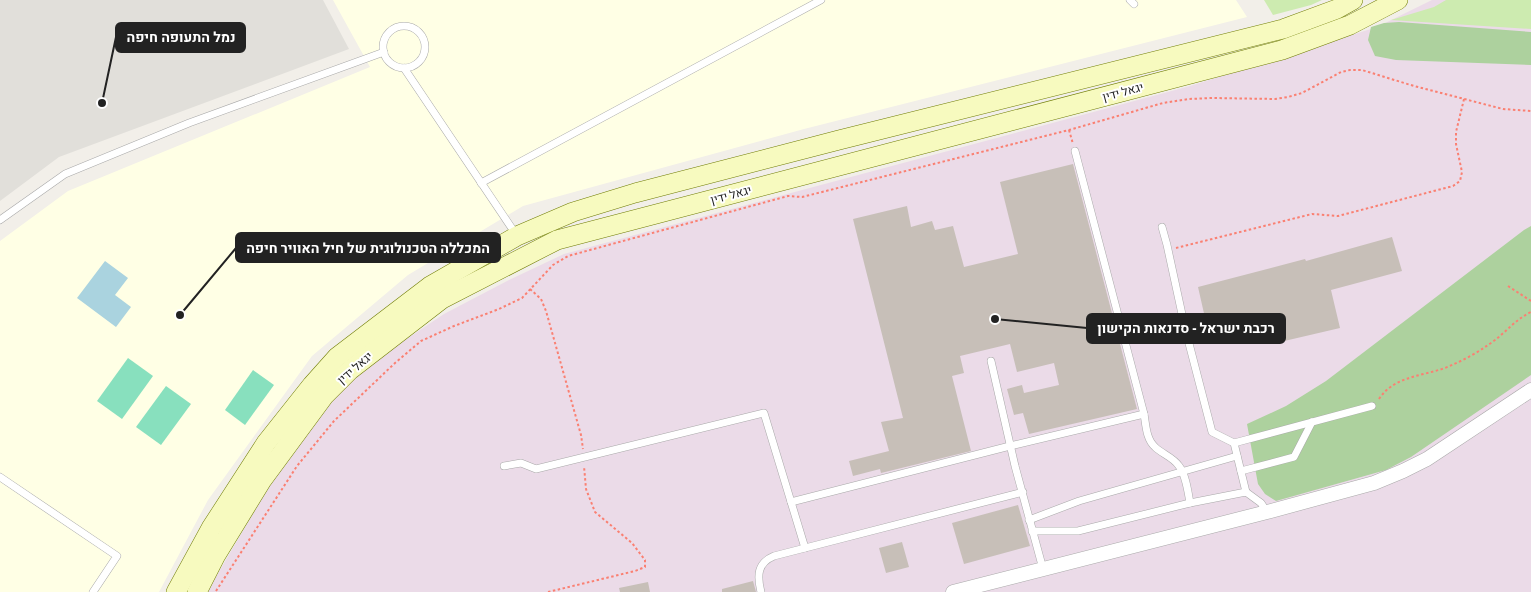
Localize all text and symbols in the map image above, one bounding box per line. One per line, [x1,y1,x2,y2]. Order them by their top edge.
callout: נמל התעופה חיפה [116,23,245,52]
text: נמל התעופה חיפה [126,28,236,46]
street label: יגאל ידין [1101,79,1145,105]
street label: יגאל ידין [709,182,753,208]
callout: המכללה הטכנולוגית של חיל האוויר חיפה [236,233,500,262]
text: המכללה הטכנולוגית של חיל האוויר חיפה [246,239,490,257]
callout: רכבת ישראל - סדנאות הקישון [1087,314,1285,343]
text: רכבת ישראל - סדנאות הקישון [1097,319,1275,337]
street label: יגאל ידין [334,348,376,388]

